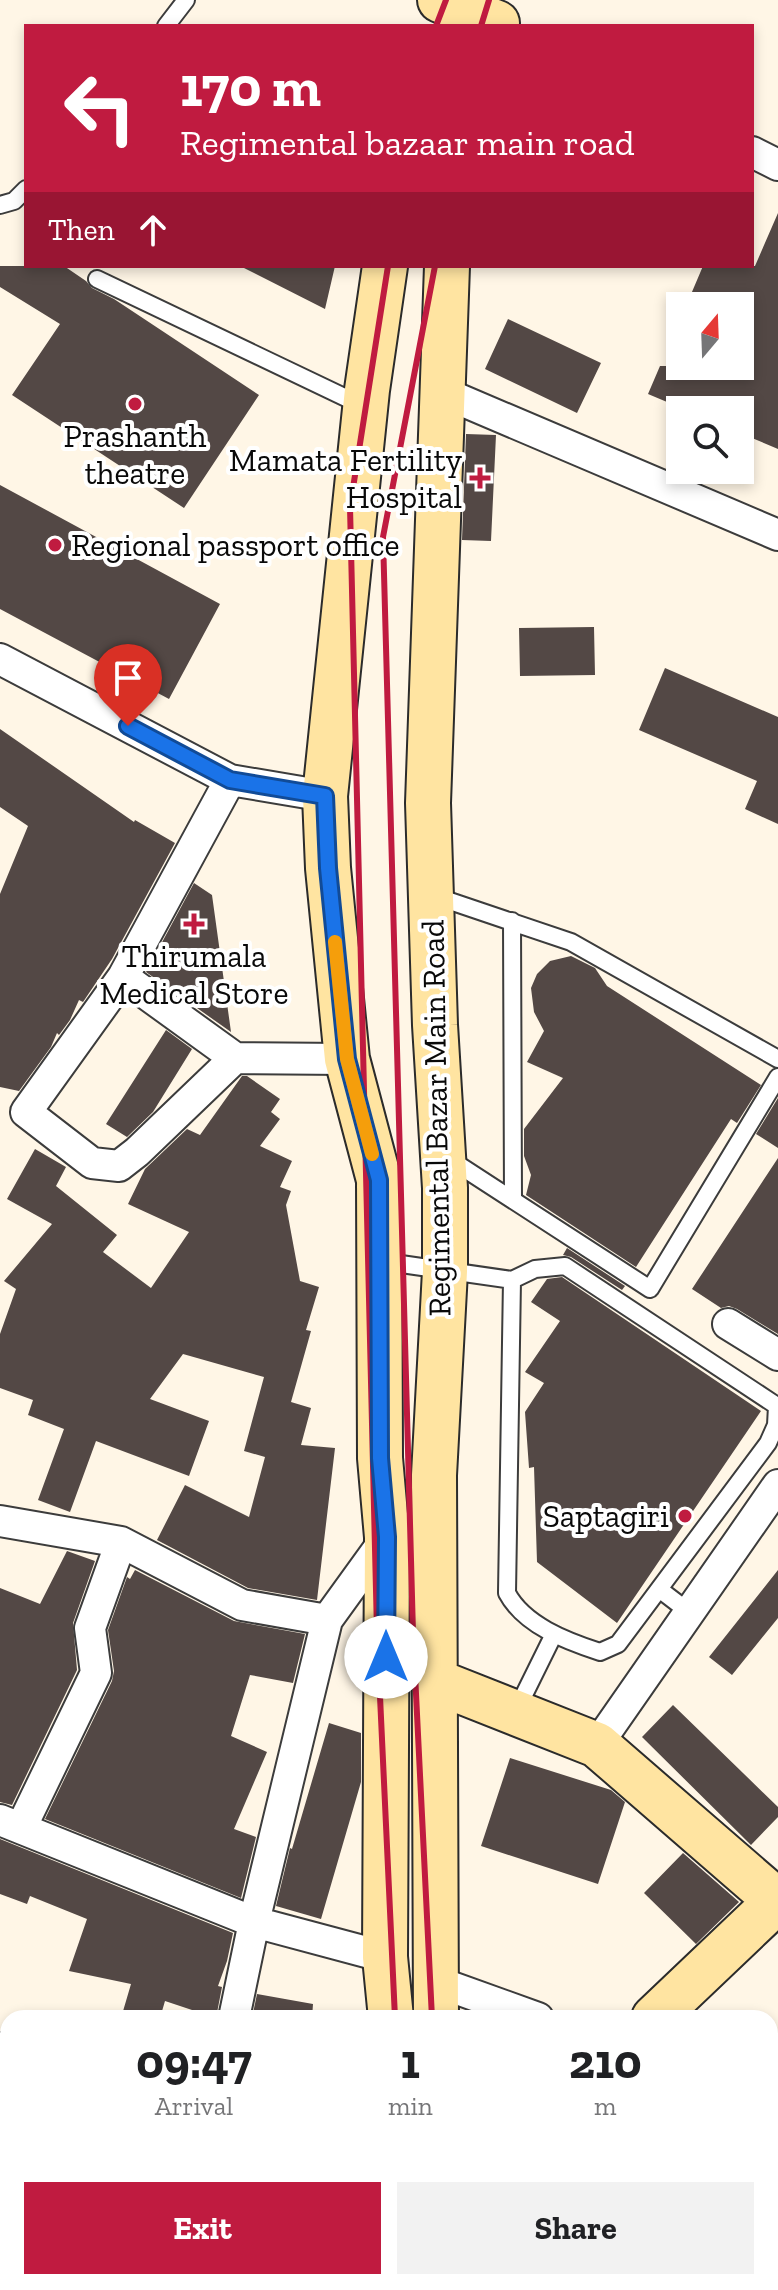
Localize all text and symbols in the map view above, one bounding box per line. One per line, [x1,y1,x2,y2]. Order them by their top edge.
text: 170 m [180,53,321,120]
icon: left [48,56,152,160]
text: Regimental bazaar main road [180,121,635,164]
icon: ahead [131,208,175,252]
text: Then [48,212,115,248]
north arrow [666,292,754,380]
map controls [666,292,754,484]
marker: Prashanth theatre [126,395,144,413]
button: search [666,396,754,484]
place label: Prashanth theatre [64,417,206,492]
place label: Mamata Fertility Hospital [229,441,463,516]
marker: Mamata Fertility Hospital [469,467,491,489]
place label: Regional passport office [71,526,400,564]
marker: Regional passport office [46,536,64,554]
pin [94,644,162,726]
icon: arrive [106,656,150,700]
marker: Thirumala Medical Store [185,915,203,933]
street label: Regimental Bazar Main Road [414,919,458,1317]
place label: Thirumala Medical Store [100,937,288,1012]
place label: Saptagiri [543,1497,669,1535]
marker: Saptagiri [676,1507,694,1525]
position arrow [344,1615,428,1699]
text: 09:47 [136,2033,252,2090]
text: 1 [401,2033,420,2090]
text: 210 [569,2033,642,2090]
text: Arrival [155,2090,233,2122]
text: min [388,2090,433,2122]
text: m [594,2090,617,2122]
button: Exit [24,2182,381,2274]
button: Share [397,2182,754,2274]

